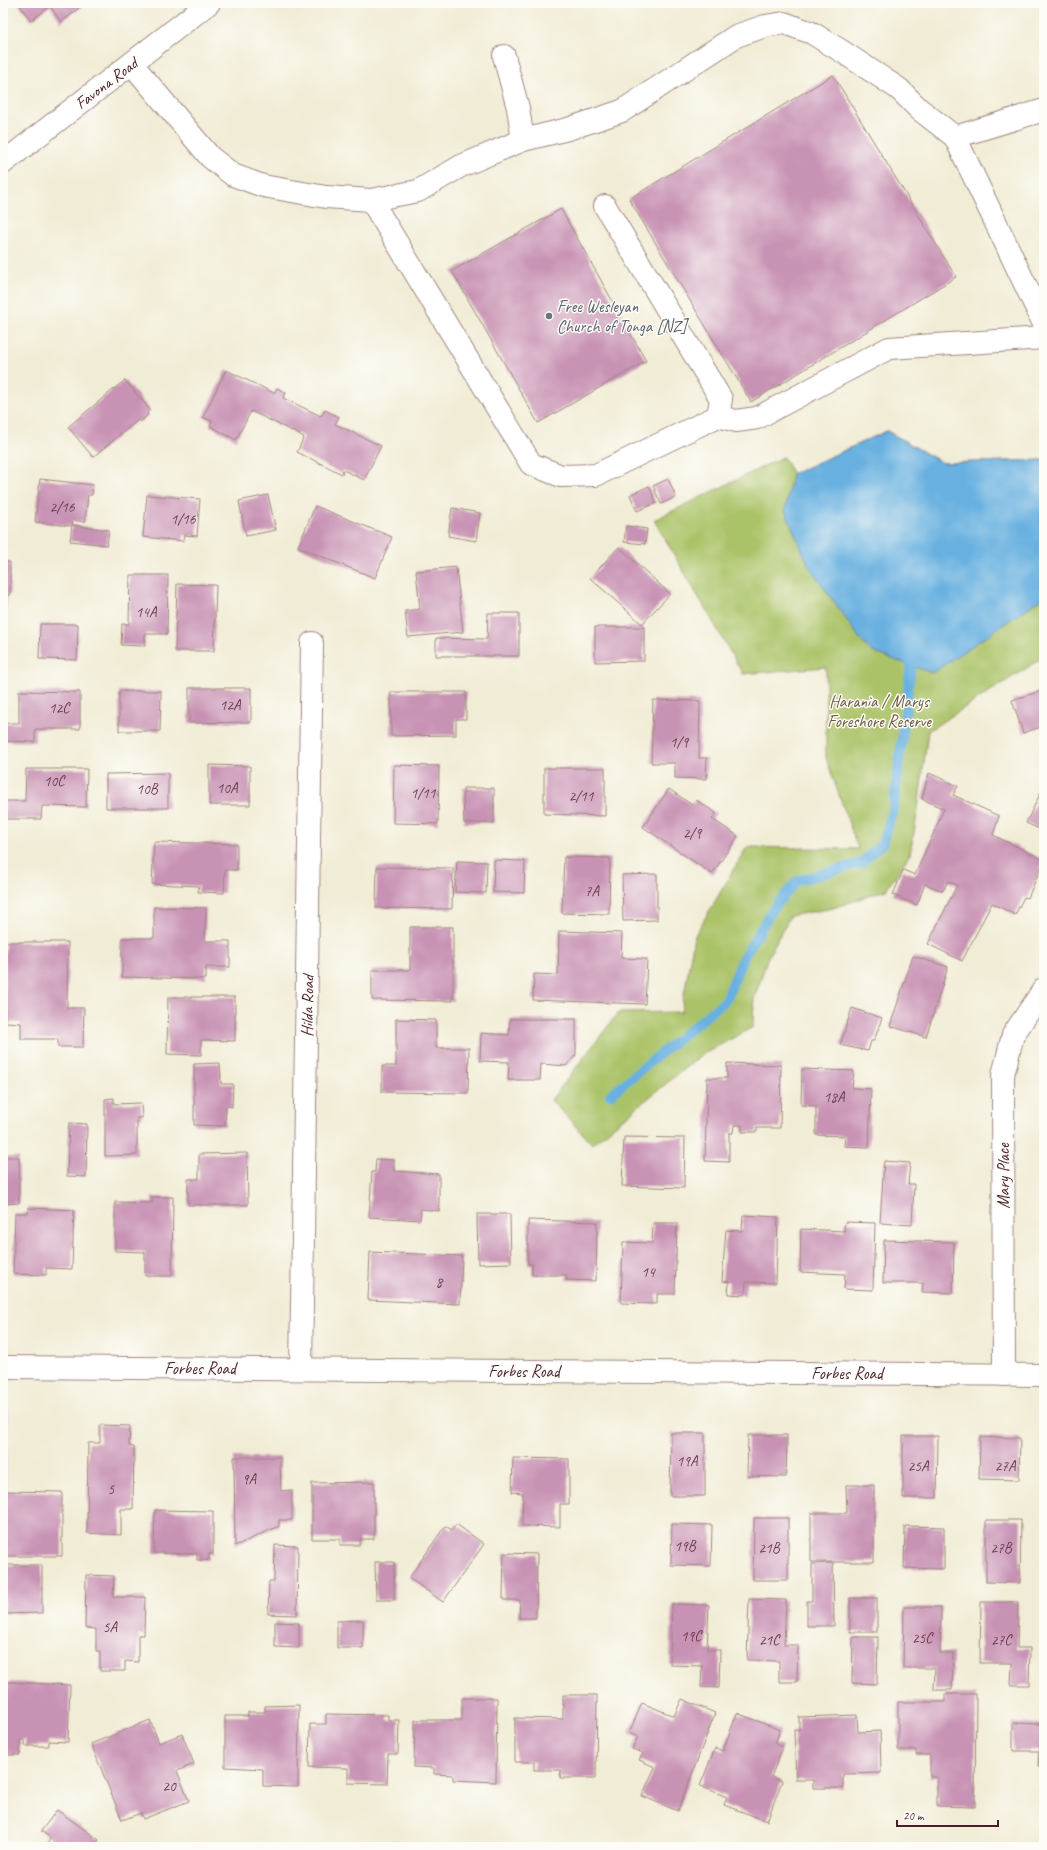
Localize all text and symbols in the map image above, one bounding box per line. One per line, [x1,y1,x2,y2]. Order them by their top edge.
street label: Favona Road [71,52,144,114]
place label: Free Wesleyan Church of Tonga [NZ] [557,296,689,337]
marker: Free Wesleyan Church of Tonga [NZ] [544,311,554,321]
house number: 2/16 [49,498,76,517]
house number: 1/16 [170,510,197,529]
house number: 14A [135,603,158,622]
park label: Harania / Marys Foreshore Reserve [827,691,932,732]
house number: 12A [219,696,242,715]
house number: 12C [49,699,71,718]
house number: 1/9 [670,733,689,752]
house number: 10C [44,772,66,791]
house number: 10A [216,779,239,798]
house number: 10B [136,780,159,799]
house number: 1/11 [410,784,437,803]
house number: 2/11 [568,787,595,806]
house number: 2/9 [683,824,702,843]
house number: 7A [585,882,601,901]
street label: Hilda Road [296,973,319,1037]
house number: 18A [823,1088,846,1107]
street label: Mary Place [993,1142,1014,1208]
house number: 14 [641,1263,656,1282]
house number: 8 [436,1273,444,1292]
street label: Forbes Road [164,1358,238,1379]
street label: Forbes Road [488,1361,562,1382]
street label: Forbes Road [811,1363,885,1384]
house number: 19A [676,1452,699,1471]
house number: 25A [907,1457,930,1476]
house number: 27A [994,1457,1017,1476]
house number: 9A [242,1470,258,1489]
house number: 5 [108,1480,116,1499]
house number: 19B [674,1537,697,1556]
house number: 21B [758,1539,781,1558]
house number: 27B [990,1539,1013,1558]
house number: 5A [103,1618,119,1637]
house number: 19C [681,1627,703,1646]
house number: 25C [912,1629,934,1648]
house number: 21C [759,1631,781,1650]
house number: 27C [991,1631,1013,1650]
house number: 20 [162,1777,177,1796]
scale bar [897,1802,998,1828]
text: 20 m [903,1808,925,1824]

